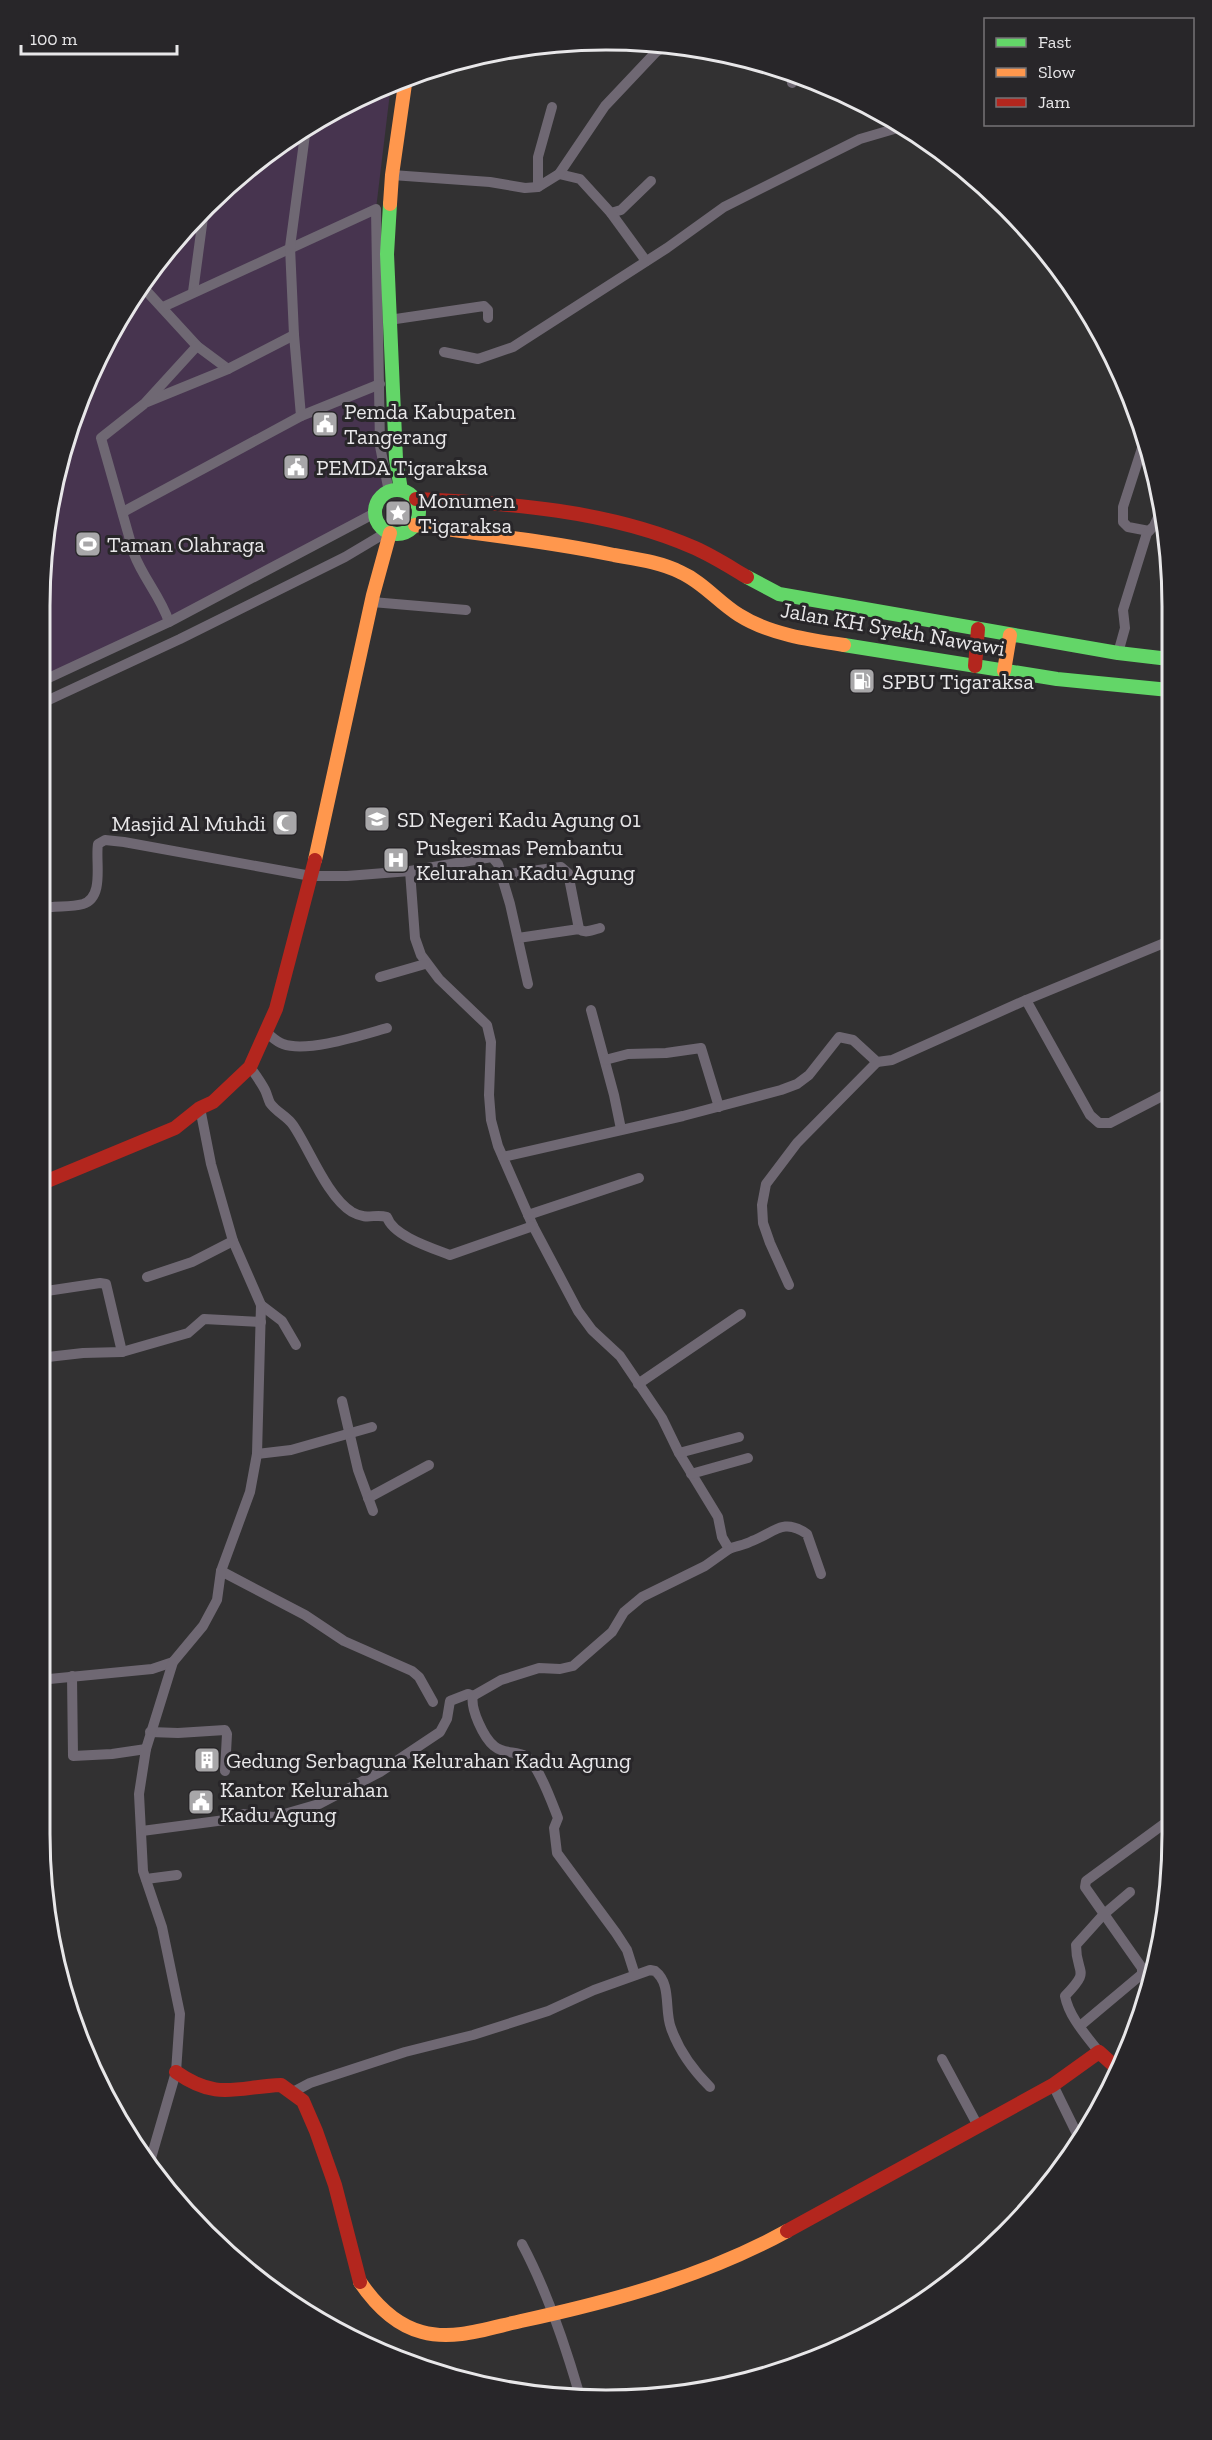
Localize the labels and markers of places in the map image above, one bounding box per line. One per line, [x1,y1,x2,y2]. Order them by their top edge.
place label: Pemda Kabupaten Tangerang [344,398,516,450]
public building icon: Pemda Kabupaten Tangerang [310,409,340,439]
public building icon: PEMDA Tigaraksa [281,452,311,482]
place label: PEMDA Tigaraksa [316,454,488,481]
place label: Monumen Tigaraksa [418,487,515,539]
place icon: Monumen Tigaraksa [383,498,413,528]
sports icon: Taman Olahraga [73,529,103,559]
place label: Taman Olahraga [107,531,265,558]
fuel station icon: SPBU Tigaraksa [847,666,877,696]
place label: SPBU Tigaraksa [882,668,1034,695]
school or university icon: SD Negeri Kadu Agung 01 [362,804,392,834]
place label: SD Negeri Kadu Agung 01 [397,806,641,833]
mosque icon: Masjid Al Muhdi [270,808,300,838]
place label: Masjid Al Muhdi [111,810,266,837]
place label: Puskesmas Pembantu Kelurahan Kadu Agung [416,834,635,886]
hospital icon: Puskesmas Pembantu Kelurahan Kadu Agung [381,845,411,875]
building icon: Gedung Serbaguna Kelurahan Kadu Agung [192,1745,222,1775]
place label: Gedung Serbaguna Kelurahan Kadu Agung [226,1747,631,1774]
place label: Kantor Kelurahan Kadu Agung [220,1776,389,1828]
public building icon: Kantor Kelurahan Kadu Agung [186,1787,216,1817]

